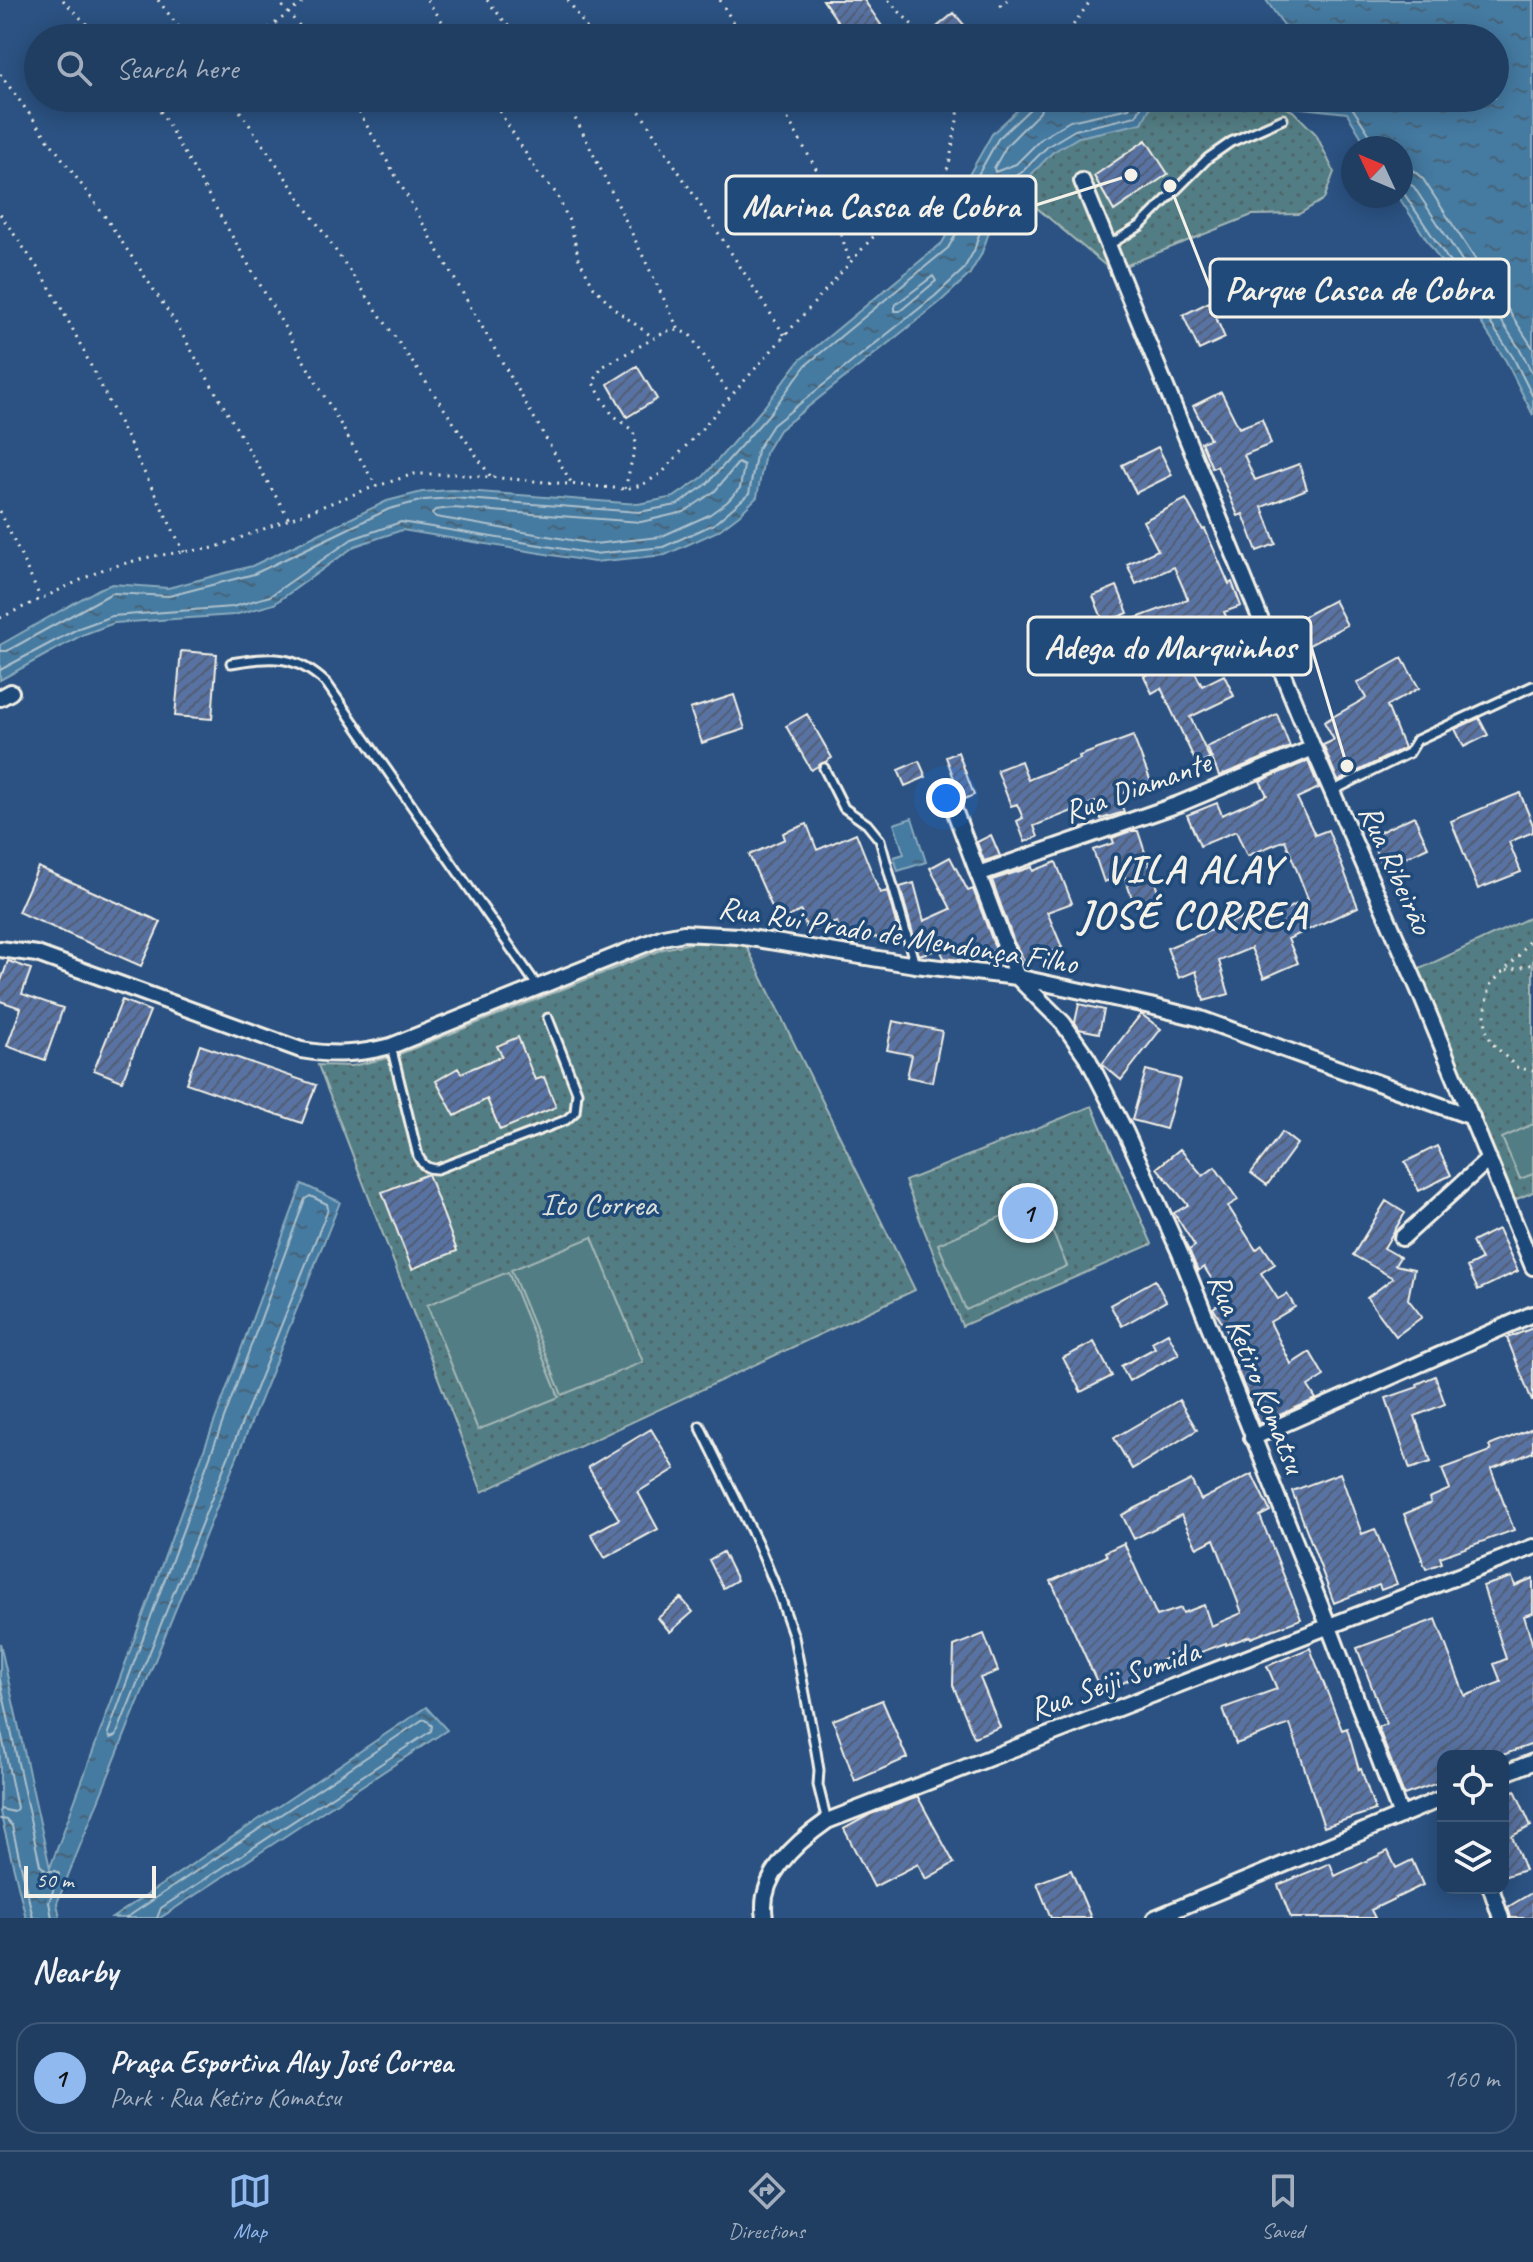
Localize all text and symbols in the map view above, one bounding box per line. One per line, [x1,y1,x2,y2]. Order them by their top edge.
search box [24,24,1509,112]
icon: search [52,46,96,90]
text: Search here [116,49,238,87]
north arrow [1341,136,1413,208]
callout: Marina Casca de Cobra [726,176,1036,234]
text: Marina Casca de Cobra [742,184,1023,227]
callout: Parque Casca de Cobra [1210,259,1509,317]
text: Parque Casca de Cobra [1225,267,1496,310]
callout: Adega do Marquinhos [1028,617,1311,675]
text: Adega do Marquinhos [1044,625,1299,668]
street label: Rua Diamante [1058,741,1218,832]
your location [926,778,966,818]
street label: Rua Ribeirão [1349,798,1443,942]
district label: VILA ALAY JOSÉ CORREA [1075,844,1308,940]
street label: Rua Rui Prado de Mendonça Filho [716,886,1082,984]
pin: 1 [1002,1183,1054,1243]
park label: Ito Correa [541,1184,659,1225]
street label: Rua Ketiro Komatsu [1198,1267,1317,1481]
street label: Rua Seiji Sumida [1023,1630,1207,1730]
map controls [1437,1750,1509,1894]
button: locate [1437,1750,1509,1822]
button: layers [1437,1822,1509,1894]
scale bar [24,1862,156,1898]
text: 50 m [36,1866,73,1894]
text: Nearby [32,1949,118,1992]
text: Praça Esportiva Alay José Correa [110,2043,453,2081]
text: 1 [54,2062,66,2095]
text: 160 m [1443,2062,1499,2095]
text: Park · Rua Ketiro Komatsu [110,2081,341,2114]
tab: Map [228,2169,272,2245]
tab: Directions [728,2169,805,2245]
tab: Saved [1261,2169,1305,2245]

